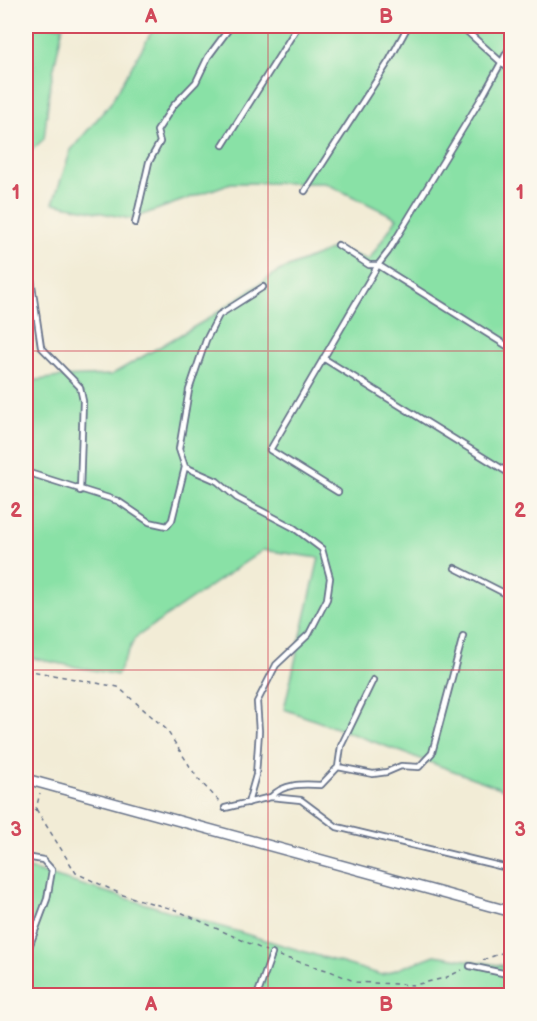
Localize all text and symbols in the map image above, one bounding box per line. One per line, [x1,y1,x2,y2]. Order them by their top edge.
text: A [144,5,158,29]
text: B [379,5,393,29]
text: 1 [12,181,20,205]
text: 1 [516,181,524,205]
text: 2 [10,499,22,523]
text: 2 [514,499,526,523]
text: 3 [10,818,22,842]
text: 3 [514,818,526,842]
text: A [144,993,158,1017]
text: B [379,993,393,1017]

